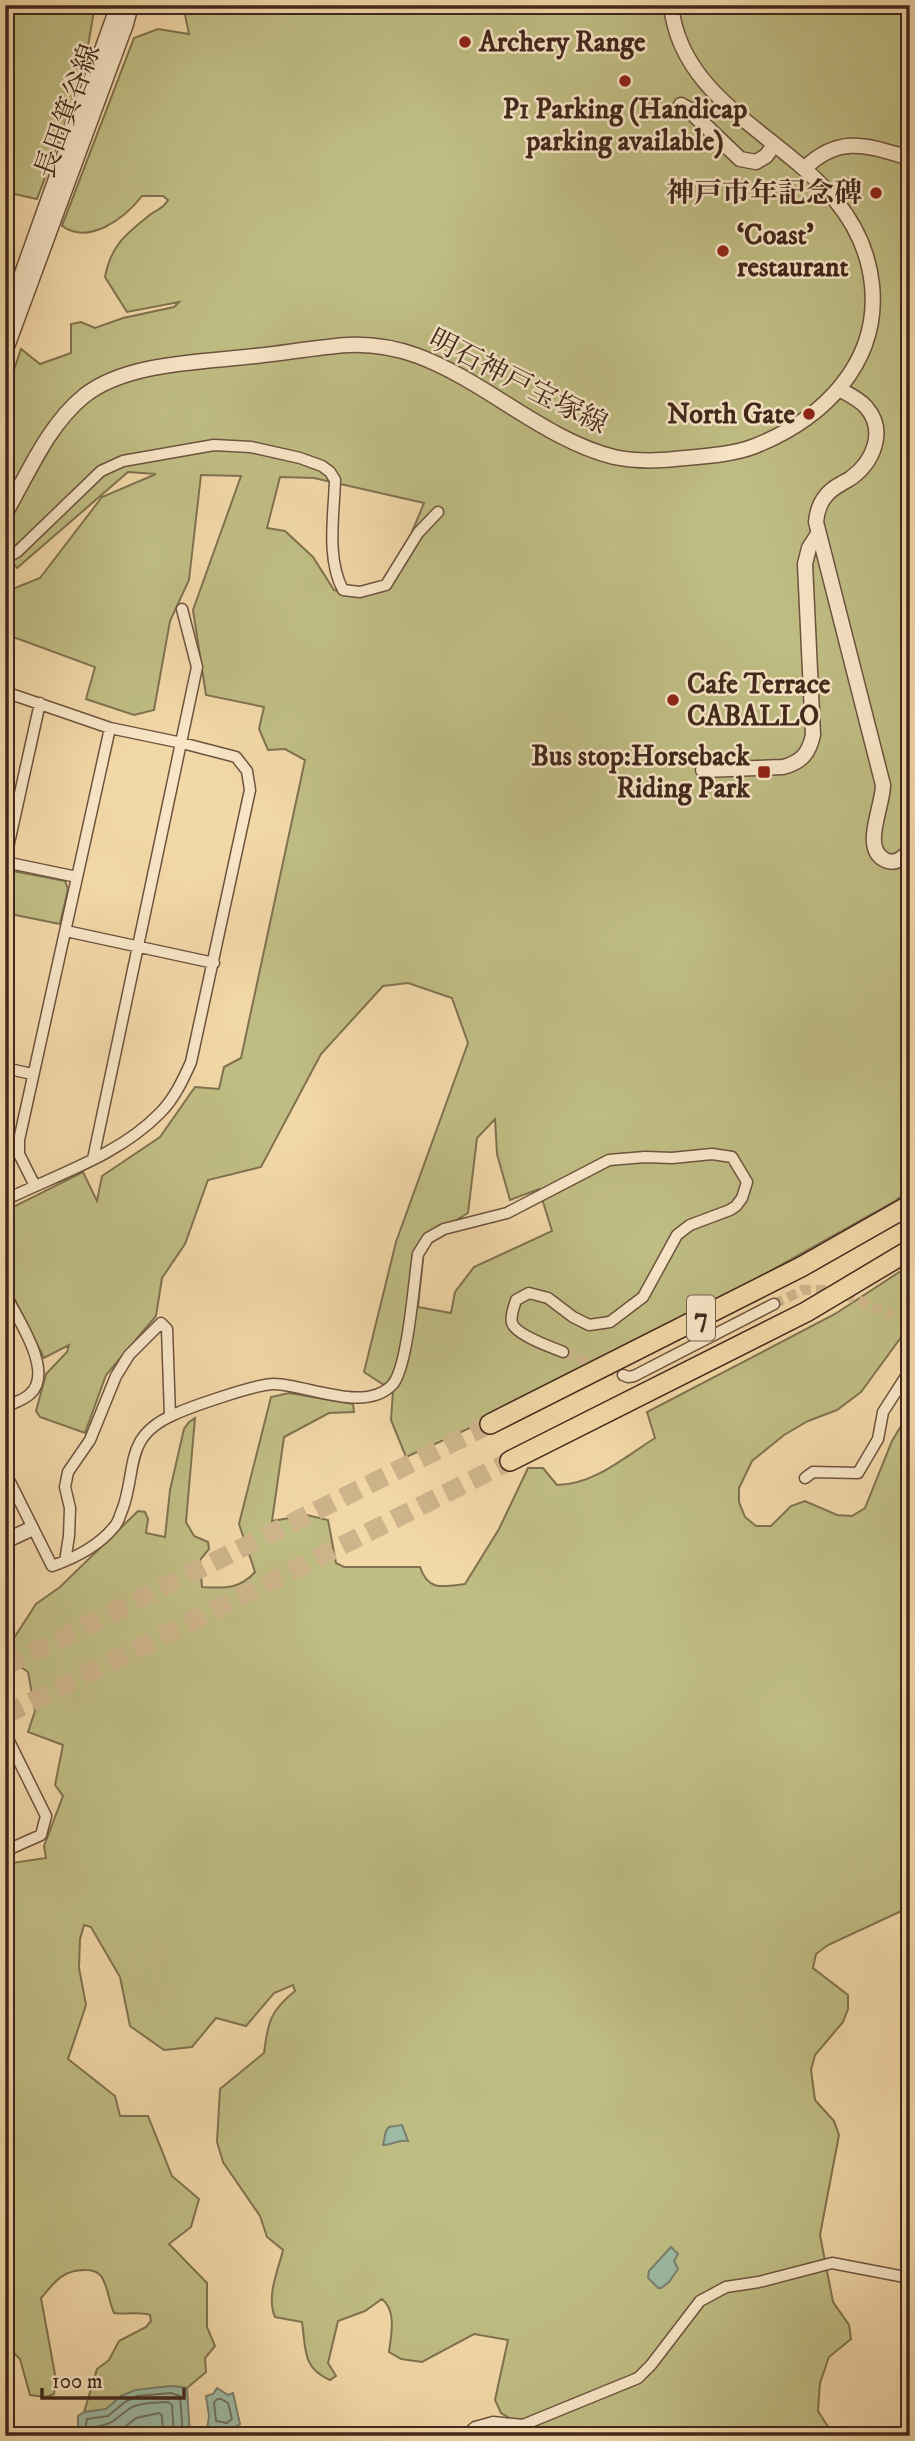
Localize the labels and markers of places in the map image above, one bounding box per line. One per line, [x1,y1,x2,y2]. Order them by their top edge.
place label: Archery Range [478,25,646,60]
marker: Archery Range [457,34,473,50]
marker: P1 Parking (Handicap parking available) [617,73,633,89]
place label: P1 Parking (Handicap parking available) [503,92,747,159]
place label: 神戸市年記念碑 [666,176,862,211]
marker: 神戸市年記念碑 [868,185,884,201]
place label: ‘Coast’ restaurant [737,218,849,285]
marker: ‘Coast’ restaurant [715,243,731,259]
place label: North Gate [667,397,795,432]
marker: North Gate [801,406,817,422]
place label: Cafe Terrace CABALLO [687,667,831,734]
marker: Cafe Terrace CABALLO [665,692,681,708]
place label: Bus stop:Horseback Riding Park [531,739,751,806]
marker: Bus stop:Horseback Riding Park [756,764,772,780]

